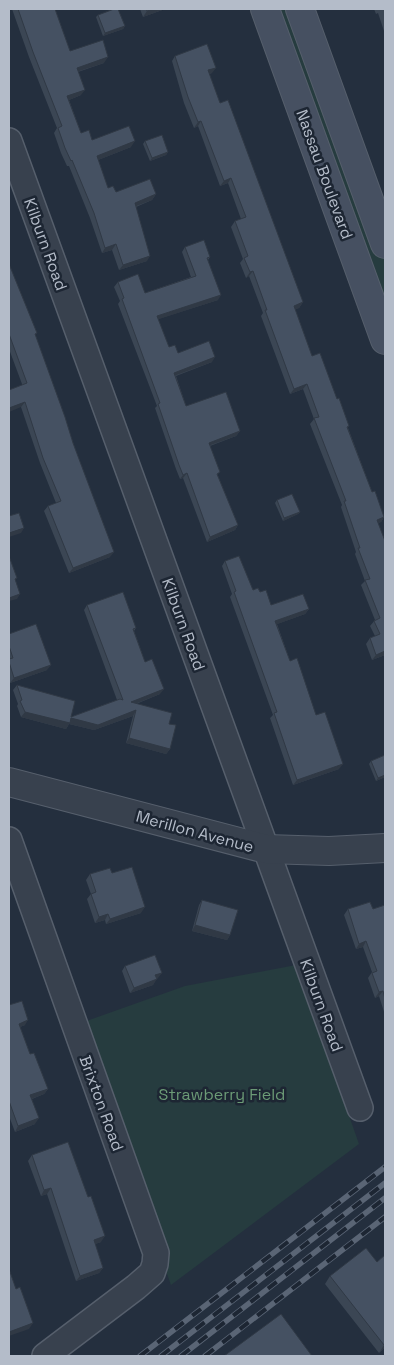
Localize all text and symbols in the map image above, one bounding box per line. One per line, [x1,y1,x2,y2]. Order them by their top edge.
street label: Nassau Boulevard [291,106,358,242]
street label: Kilburn Road [19,195,72,293]
street label: Kilburn Road [157,575,210,673]
street label: Merillon Avenue [134,806,256,857]
street label: Kilburn Road [295,956,348,1054]
street label: Brixton Road [75,1053,129,1154]
park label: Strawberry Field [159,1084,285,1105]

